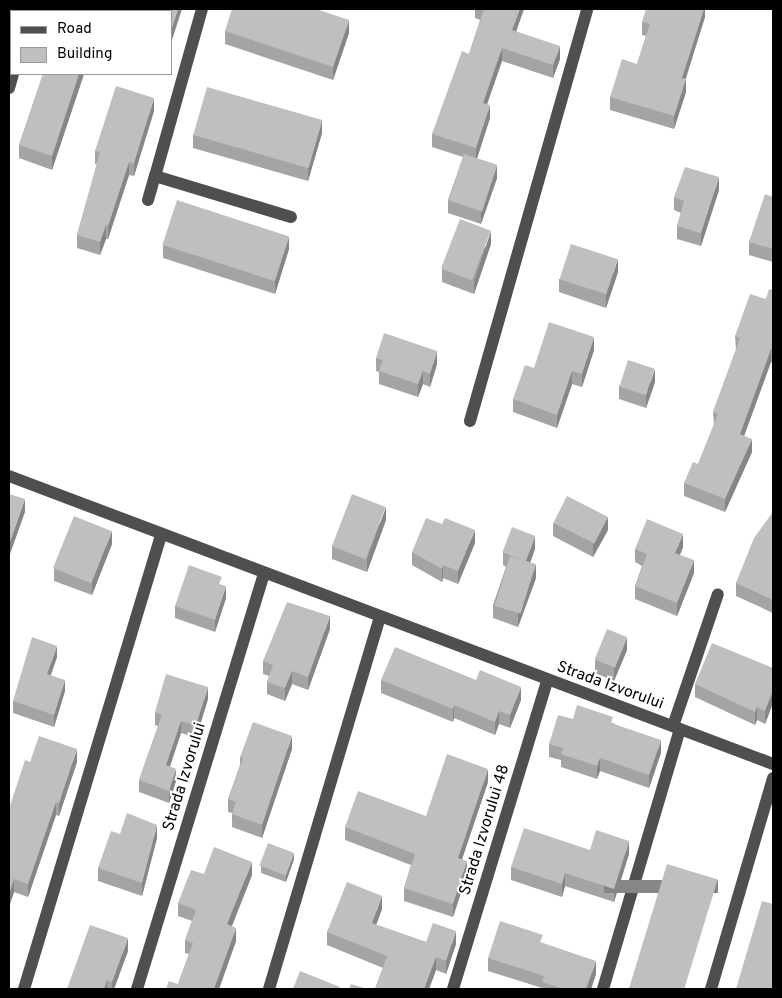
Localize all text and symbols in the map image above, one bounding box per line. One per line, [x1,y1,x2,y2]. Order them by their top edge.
legend [10,10,172,75]
text: Road [57,20,92,39]
text: Building [57,45,112,64]
street label: Strada Izvorului [554,658,666,714]
street label: Strada Izvorului [159,720,211,834]
street label: Strada Izvorului 48 [456,762,514,898]

